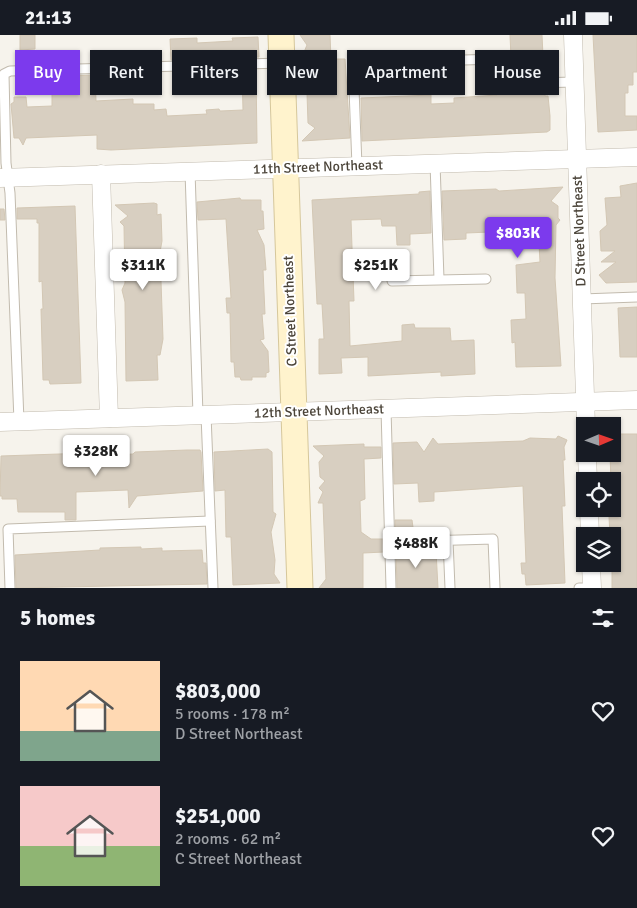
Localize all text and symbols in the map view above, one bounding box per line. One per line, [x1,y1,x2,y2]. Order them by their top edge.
text: 21:13 [25,6,72,30]
chip: Buy [15,50,80,95]
chip: Rent [90,50,162,95]
chip: Filters [172,50,257,95]
chip: New [267,50,337,95]
chip: Apartment [347,50,465,95]
chip: House [475,50,559,95]
street label: 11th Street Northeast [253,156,383,178]
street label: D Street Northeast [569,175,589,287]
pin: $803K [483,217,553,259]
text: $803K [496,223,540,243]
pin: $311K [108,249,178,291]
pin: $251K [341,249,411,291]
text: $311K [121,255,165,275]
street label: C Street Northeast [280,255,300,367]
text: $251K [354,255,398,275]
street label: 12th Street Northeast [254,400,384,422]
north arrow [576,417,621,463]
map controls [576,417,621,572]
pin: $328K [61,435,131,477]
text: $328K [74,441,118,461]
button: locate [576,472,621,517]
pin: $488K [381,527,451,569]
button: layers [576,527,621,572]
text: $488K [394,533,438,553]
icon: filters [589,604,617,632]
text: 5 homes [20,605,95,631]
text: $803,000 [175,678,261,704]
icon: home [60,681,120,741]
icon: heart [589,697,617,725]
text: 5 rooms · 178 m² [175,704,290,724]
text: D Street Northeast [175,724,303,744]
text: $251,000 [175,803,261,829]
icon: home [60,806,120,866]
icon: heart [589,822,617,850]
text: 2 rooms · 62 m² [175,829,281,849]
text: C Street Northeast [175,849,302,869]

